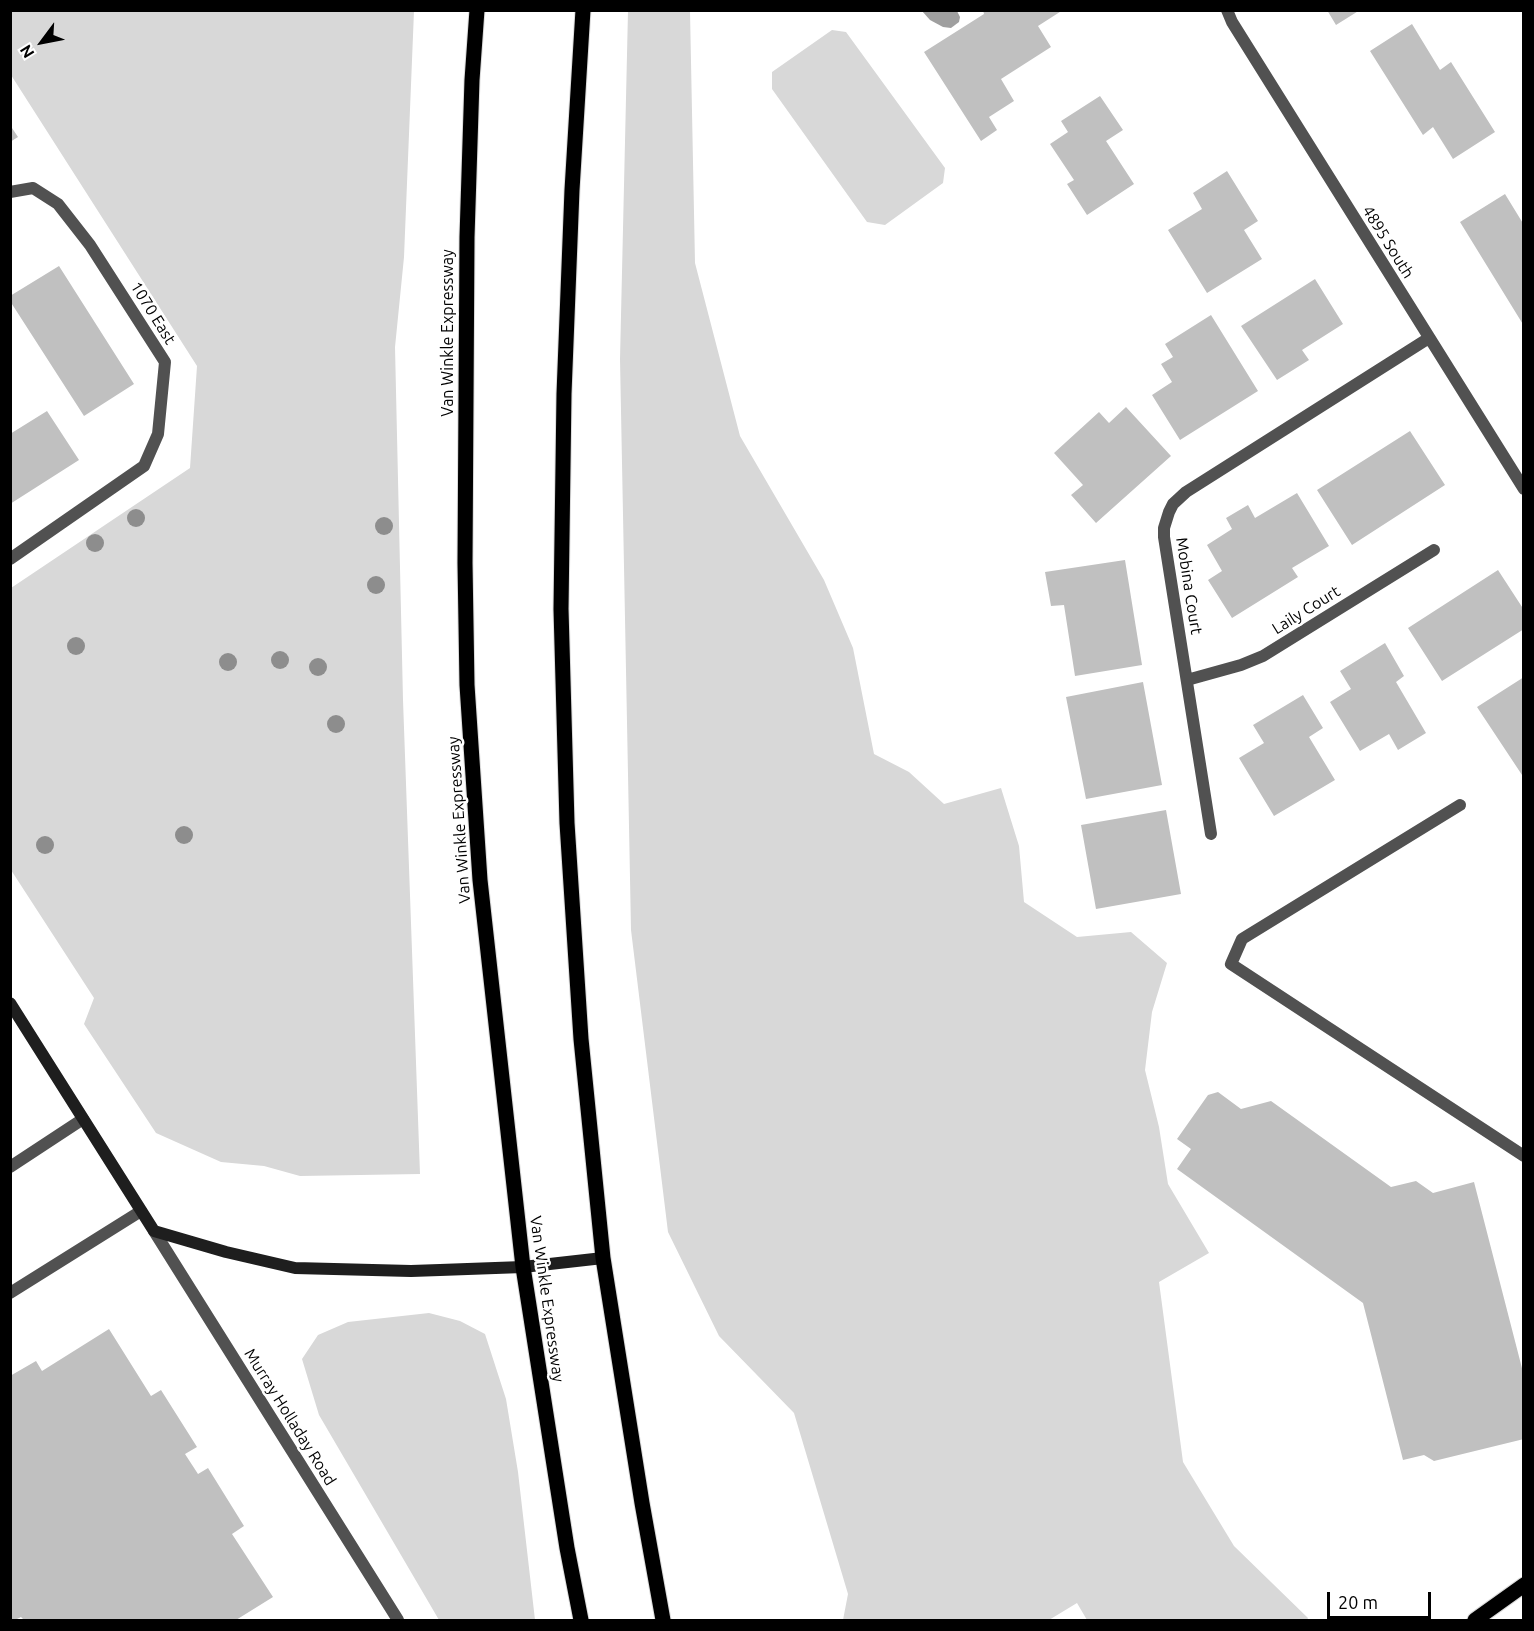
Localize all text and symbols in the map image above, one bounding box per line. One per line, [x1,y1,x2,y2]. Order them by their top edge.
north arrow [12,12,72,72]
text: N [16,42,38,61]
street label: 4895 South [1358,202,1418,282]
street label: Van Winkle Expressway [438,249,458,417]
street label: 1070 East [126,278,180,348]
street label: Mobina Court [1172,536,1206,636]
street label: Laily Court [1268,582,1344,638]
street label: Van Winkle Expressway [444,736,474,904]
street label: Van Winkle Expressway [526,1215,568,1383]
street label: Murray Holladay Road [240,1345,340,1489]
scale bar [1330,1580,1434,1618]
text: 20 m [1338,1592,1378,1612]

